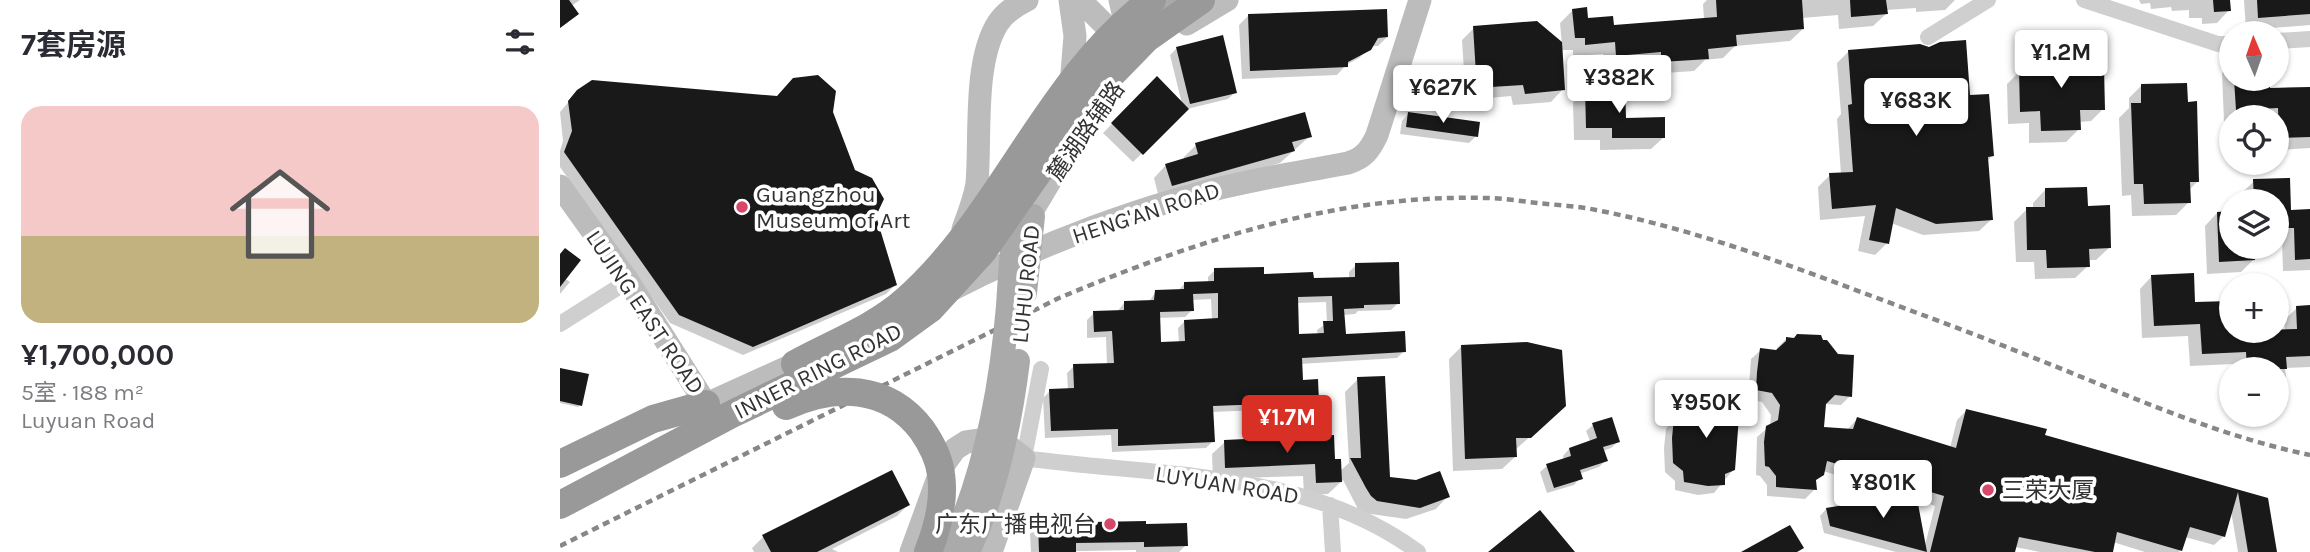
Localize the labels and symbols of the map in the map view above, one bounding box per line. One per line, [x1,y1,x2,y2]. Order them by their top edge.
north arrow [2219,21,2289,91]
pin: ¥1.2M [2012,31,2110,90]
pin: ¥382K [1570,55,1668,115]
pin: ¥627K [1394,66,1492,125]
street label: 麓湖路辅路 [1042,76,1130,186]
pin: ¥683K [1867,78,1965,138]
street label: HENG'AN ROAD [1069,176,1223,250]
place label: Guangzhou Museum of Art [756,181,911,234]
marker: Guangzhou Museum of Art [734,199,750,215]
street label: LUHU ROAD [1006,223,1046,345]
street label: LUJING EAST ROAD [580,225,710,399]
street label: INNER RING ROAD [730,317,906,425]
pin: ¥950K [1657,380,1755,440]
pin: ¥1.7M [1238,396,1336,455]
street label: LUYUAN ROAD [1153,460,1301,510]
pin: ¥801K [1834,461,1932,520]
place label: 三荣大厦 [2002,477,2094,504]
marker: 三荣大厦 [1980,482,1996,498]
place label: 广东广播电视台 [935,511,1096,538]
marker: 广东广播电视台 [1102,516,1118,532]

